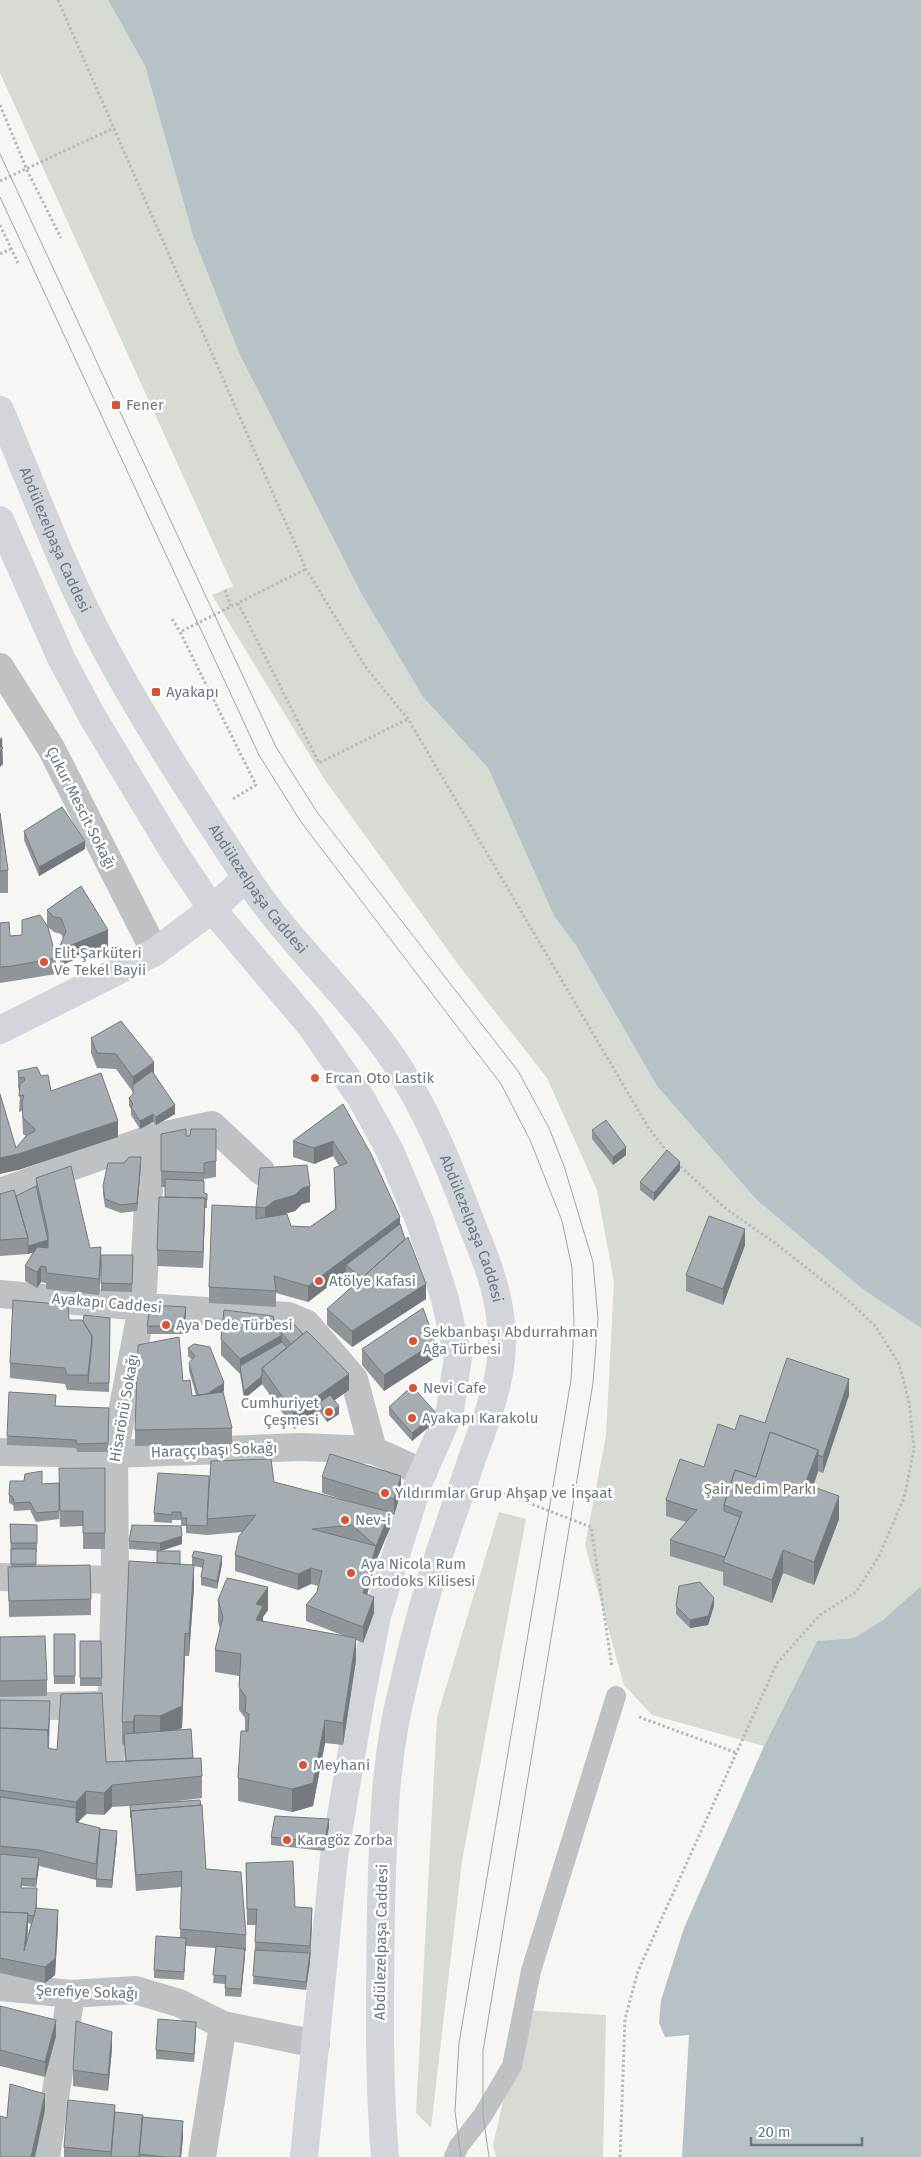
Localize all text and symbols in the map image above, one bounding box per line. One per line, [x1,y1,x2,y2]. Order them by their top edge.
place label: Fener [126,396,164,414]
marker: Fener [110,399,122,411]
street label: Abdülezelpaşa Caddesi [16,465,94,615]
place label: Ayakapı [166,683,219,701]
marker: Ayakapı [150,686,162,698]
street label: Çukur Mescit Sokağı [42,744,120,872]
street label: Abdülezelpaşa Caddesi [205,821,311,958]
place label: Elit Şarküteri Ve Tekel Bayii [54,944,146,979]
marker: Elit Şarküteri Ve Tekel Bayii [38,956,50,968]
place label: Ercan Oto Lastik [325,1069,434,1087]
marker: Ercan Oto Lastik [309,1072,321,1084]
street label: Abdülezelpaşa Caddesi [436,1152,507,1304]
place label: Atölye Kafasi [329,1272,416,1290]
marker: Atölye Kafasi [313,1275,325,1287]
street label: Ayakapı Caddesi [51,1289,163,1317]
place label: Aya Dede Türbesi [176,1316,293,1334]
marker: Aya Dede Türbesi [160,1319,172,1331]
place label: Sekbanbaşı Abdurrahman Ağa Türbesi [423,1323,598,1358]
marker: Sekbanbaşı Abdurrahman Ağa Türbesi [407,1335,419,1347]
street label: Hisarönü Sokağı [106,1353,142,1463]
place label: Nevi Cafe [423,1379,486,1397]
marker: Nevi Cafe [407,1382,419,1394]
place label: Cumhuriyet Çeşmesi [241,1394,320,1429]
marker: Cumhuriyet Çeşmesi [323,1406,335,1418]
place label: Ayakapı Karakolu [422,1409,538,1427]
marker: Ayakapı Karakolu [406,1412,418,1424]
street label: Haraççıbaşı Sokağı [150,1439,278,1461]
park label: Şair Nedim Parkı [704,1480,816,1498]
place label: Yıldırımlar Grup Ahşap ve İnşaat [395,1484,613,1502]
marker: Yıldırımlar Grup Ahşap ve İnşaat [379,1487,391,1499]
place label: Nev-i [355,1511,391,1529]
marker: Nev-i [339,1514,351,1526]
place label: Aya Nicola Rum Ortodoks Kilisesi [361,1555,476,1590]
marker: Aya Nicola Rum Ortodoks Kilisesi [345,1567,357,1579]
place label: Meyhani [313,1756,370,1774]
marker: Meyhani [297,1759,309,1771]
place label: Karagöz Zorba [297,1831,393,1849]
marker: Karagöz Zorba [281,1834,293,1846]
street label: Abdülezelpaşa Caddesi [371,1864,391,2020]
street label: Şerefiye Sokağı [36,1981,138,2003]
scale bar [751,2114,862,2146]
text: 20 m [758,2123,791,2141]

